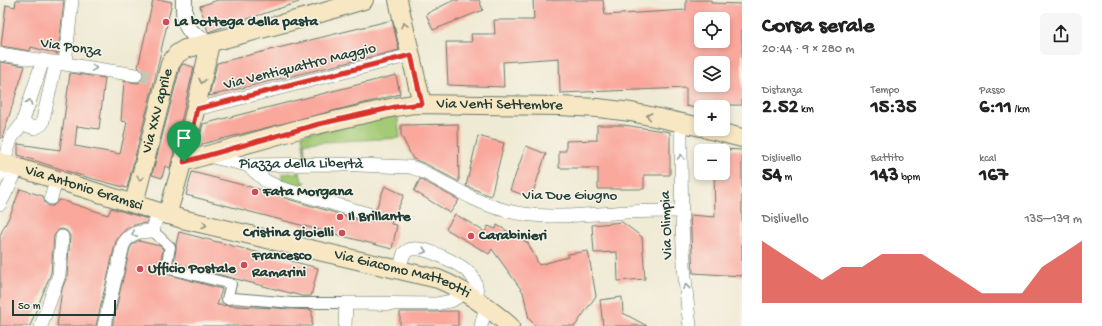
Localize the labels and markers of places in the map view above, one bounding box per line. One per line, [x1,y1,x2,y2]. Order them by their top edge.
place label: La bottega della pasta [174,13,319,31]
marker: La bottega della pasta [161,17,171,27]
pin [167,121,201,162]
place label: Fata Morgana [262,183,354,201]
marker: Fata Morgana [250,187,260,197]
place label: Il Brillante [348,208,412,226]
marker: Il Brillante [335,212,345,222]
place label: Cristina gioielli [242,224,334,242]
place label: Carabinieri [478,227,547,245]
marker: Cristina gioielli [337,228,347,238]
marker: Carabinieri [466,231,476,241]
place label: Francesco Ramarini [251,247,312,282]
place label: Ufficio Postale [148,260,237,278]
marker: Francesco Ramarini [239,260,249,270]
marker: Ufficio Postale [135,264,145,274]

